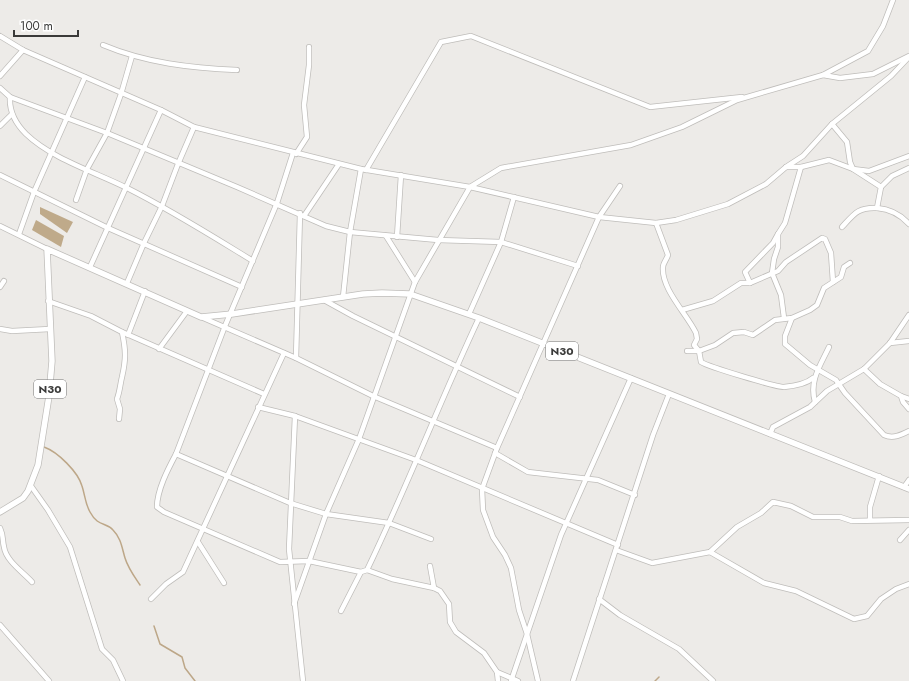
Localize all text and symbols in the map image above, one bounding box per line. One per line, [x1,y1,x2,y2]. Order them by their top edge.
scale bar [14,12,78,38]
text: 100 m [20,17,53,35]
road number: N30 [546,342,578,360]
road number: N30 [34,380,66,398]

